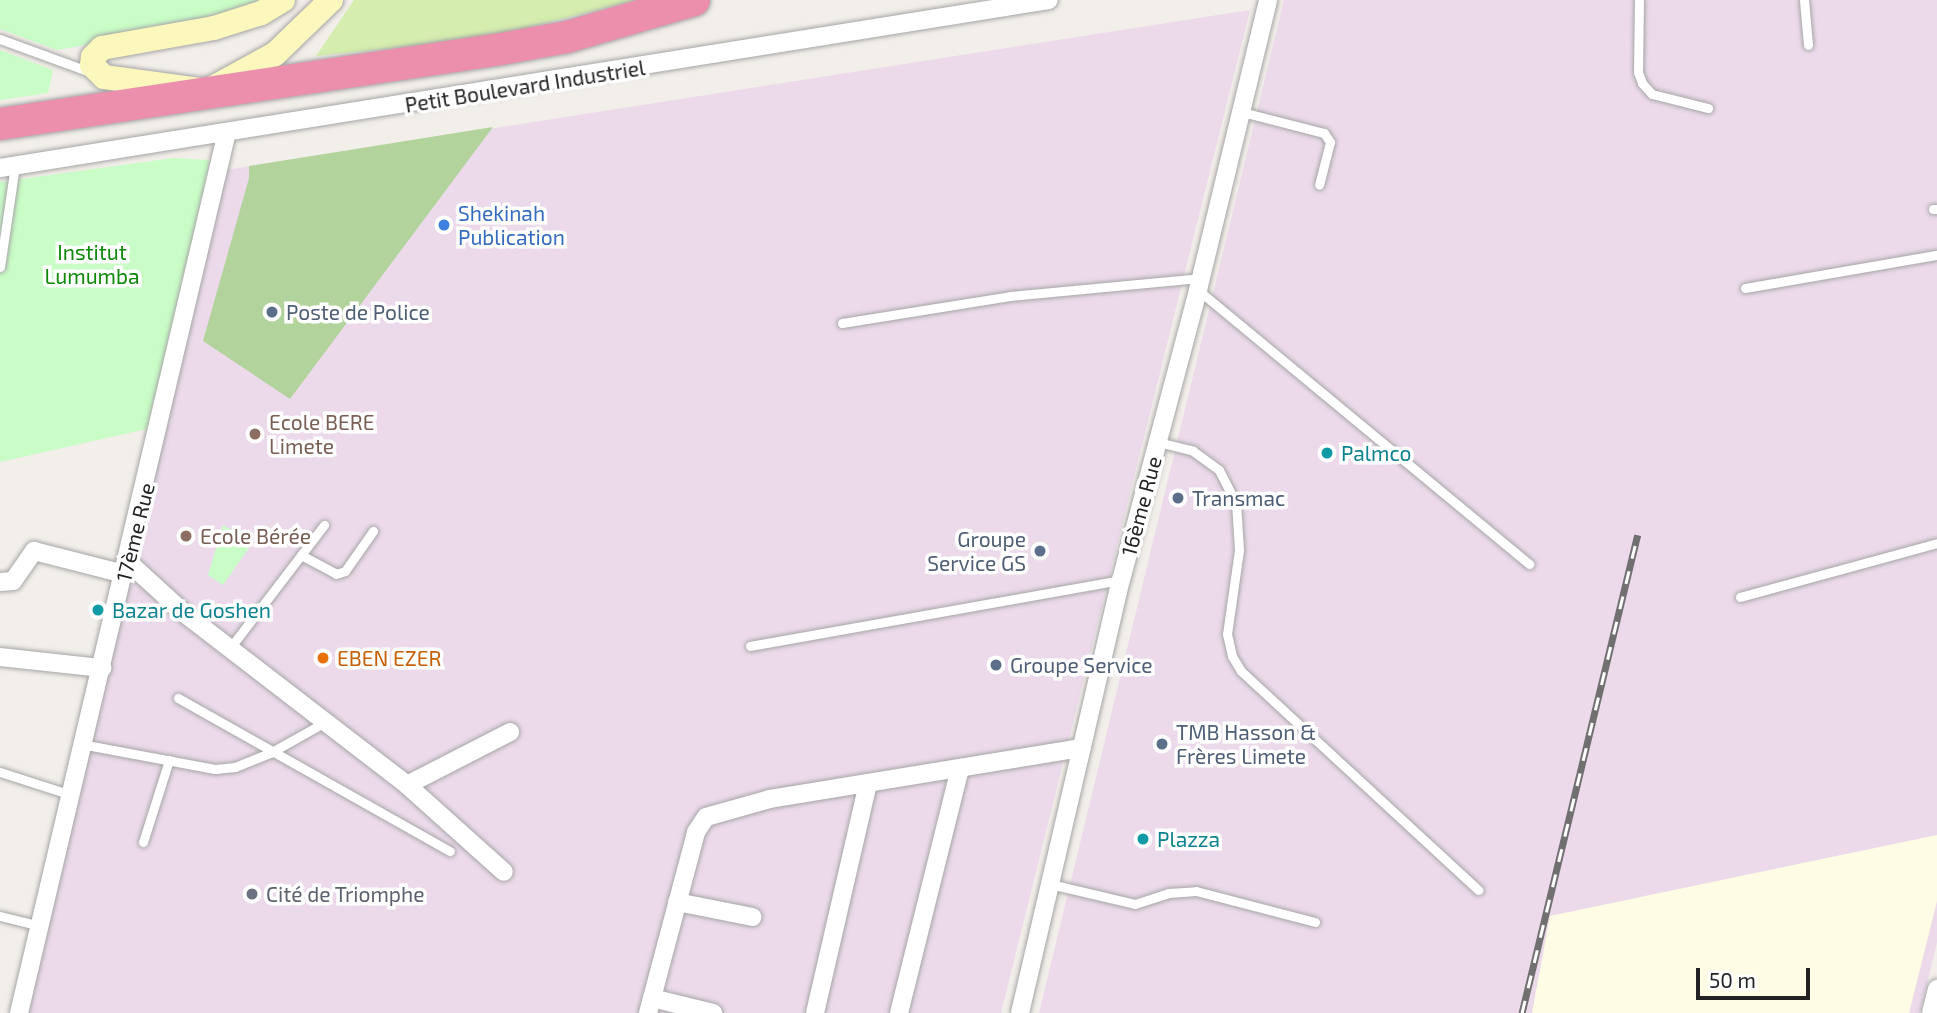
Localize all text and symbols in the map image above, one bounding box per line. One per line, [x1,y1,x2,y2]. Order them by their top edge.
street label: Petit Boulevard Industriel [403,55,647,117]
place label: Shekinah Publication [458,200,565,250]
marker: Shekinah Publication [436,217,452,233]
park label: Institut Lumumba [44,239,140,289]
place label: Poste de Police [286,299,430,325]
marker: Poste de Police [264,304,280,320]
place label: Ecole BERE Limete [269,409,375,459]
marker: Ecole BERE Limete [247,426,263,442]
place label: Palmco [1341,440,1411,466]
marker: Palmco [1319,445,1335,461]
street label: 16ème Rue [1116,453,1166,559]
street label: 17ème Rue [111,480,159,584]
place label: Transmac [1192,485,1285,511]
marker: Transmac [1170,490,1186,506]
place label: Ecole Bérée [200,523,311,549]
place label: Groupe Service GS [927,526,1026,576]
marker: Ecole Bérée [178,528,194,544]
marker: Groupe Service GS [1032,543,1048,559]
place label: Bazar de Goshen [112,597,271,623]
marker: Bazar de Goshen [90,602,106,618]
place label: EBEN EZER [337,645,441,671]
marker: EBEN EZER [315,650,331,666]
place label: Groupe Service [1010,652,1153,678]
marker: Groupe Service [988,657,1004,673]
place label: TMB Hasson & Frères Limete [1176,719,1316,769]
marker: TMB Hasson & Frères Limete [1154,736,1170,752]
place label: Plazza [1157,826,1220,852]
marker: Plazza [1135,831,1151,847]
place label: Cité de Triomphe [266,881,425,907]
marker: Cité de Triomphe [244,886,260,902]
scale bar [1699,954,1813,998]
text: 50 m [1709,967,1756,992]

